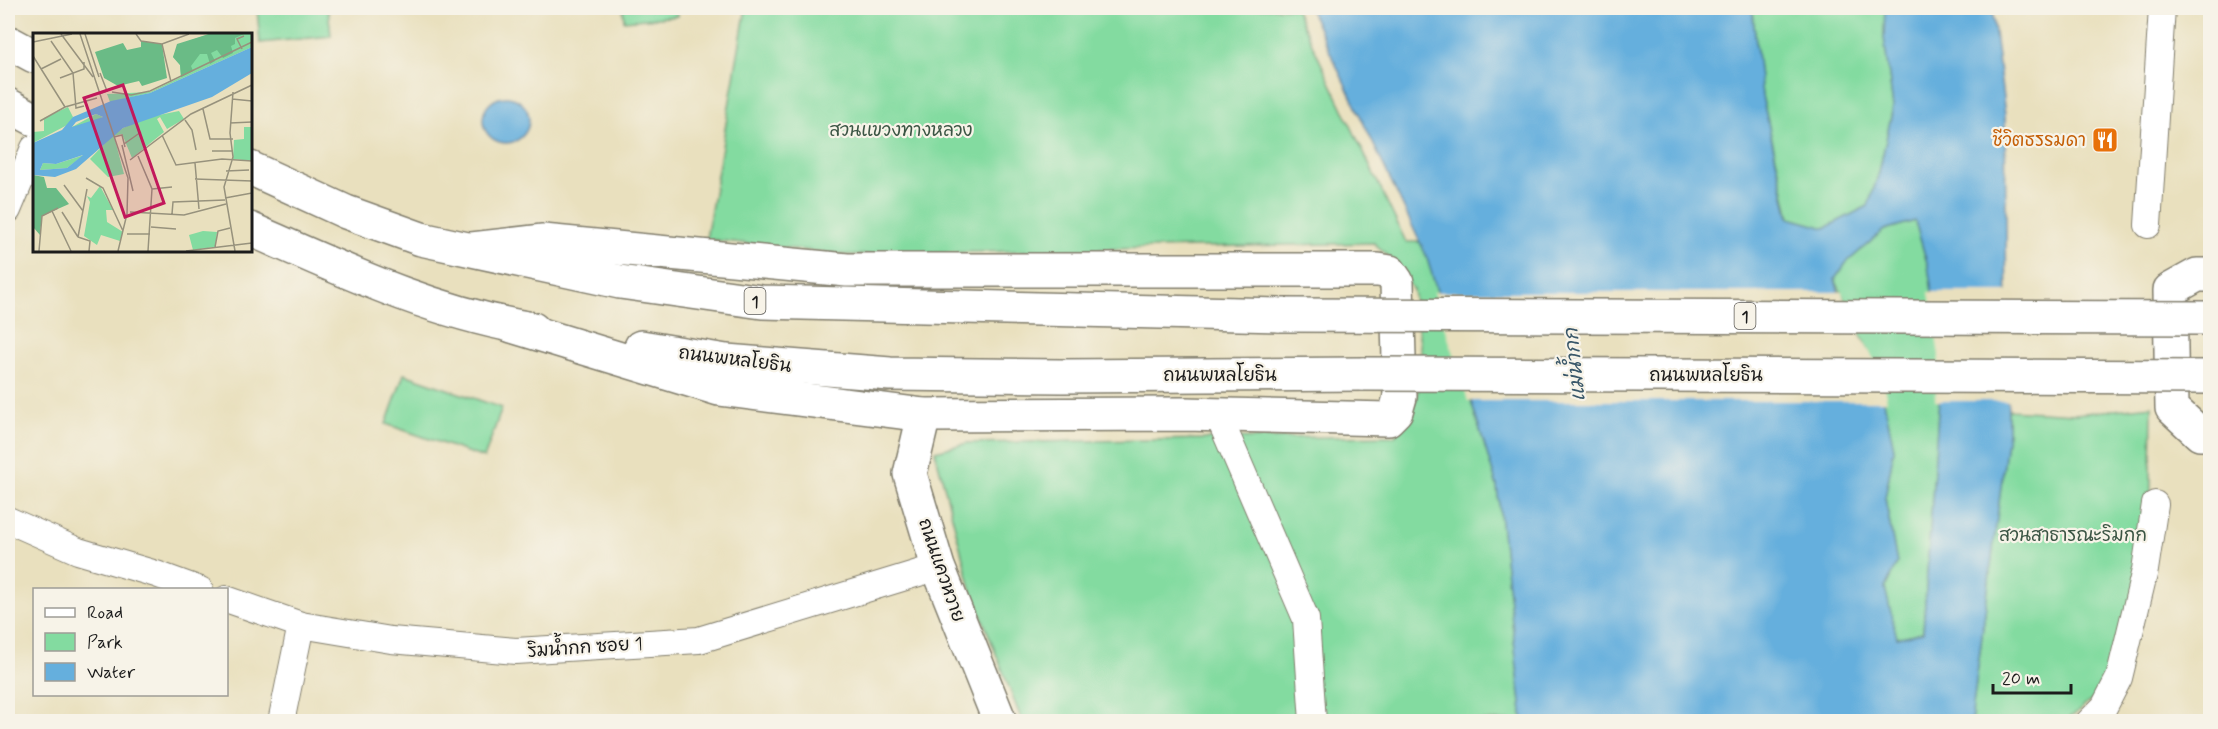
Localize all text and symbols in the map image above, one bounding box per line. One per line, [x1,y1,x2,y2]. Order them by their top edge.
inset map [33,33,252,252]
park label: สวนแขวงทางหลวง [829,119,973,143]
restaurant icon: ชีวิตธรรมดา [2090,125,2120,155]
place label: ชีวิตธรรมดา [1992,128,2086,153]
road number: 1 [744,288,766,314]
road number: 1 [1734,303,1756,329]
water label: แม่น้ำกก [1552,326,1593,403]
street label: ถนนพหลโยธิน [677,339,793,379]
street label: ถนนพหลโยธิน [1163,362,1277,388]
street label: ถนนพหลโยธิน [1649,362,1763,388]
street label: ถนนแควหวาย [912,515,970,626]
park label: สวนสาธารณะริมกก [1999,524,2147,548]
legend [33,588,228,696]
text: Road [87,601,123,625]
street label: ริมน้ำกก ซอย 1 [526,626,643,664]
text: Park [87,631,123,655]
scale bar [1993,657,2071,695]
text: Water [87,661,136,685]
text: 20 m [2002,667,2040,691]

